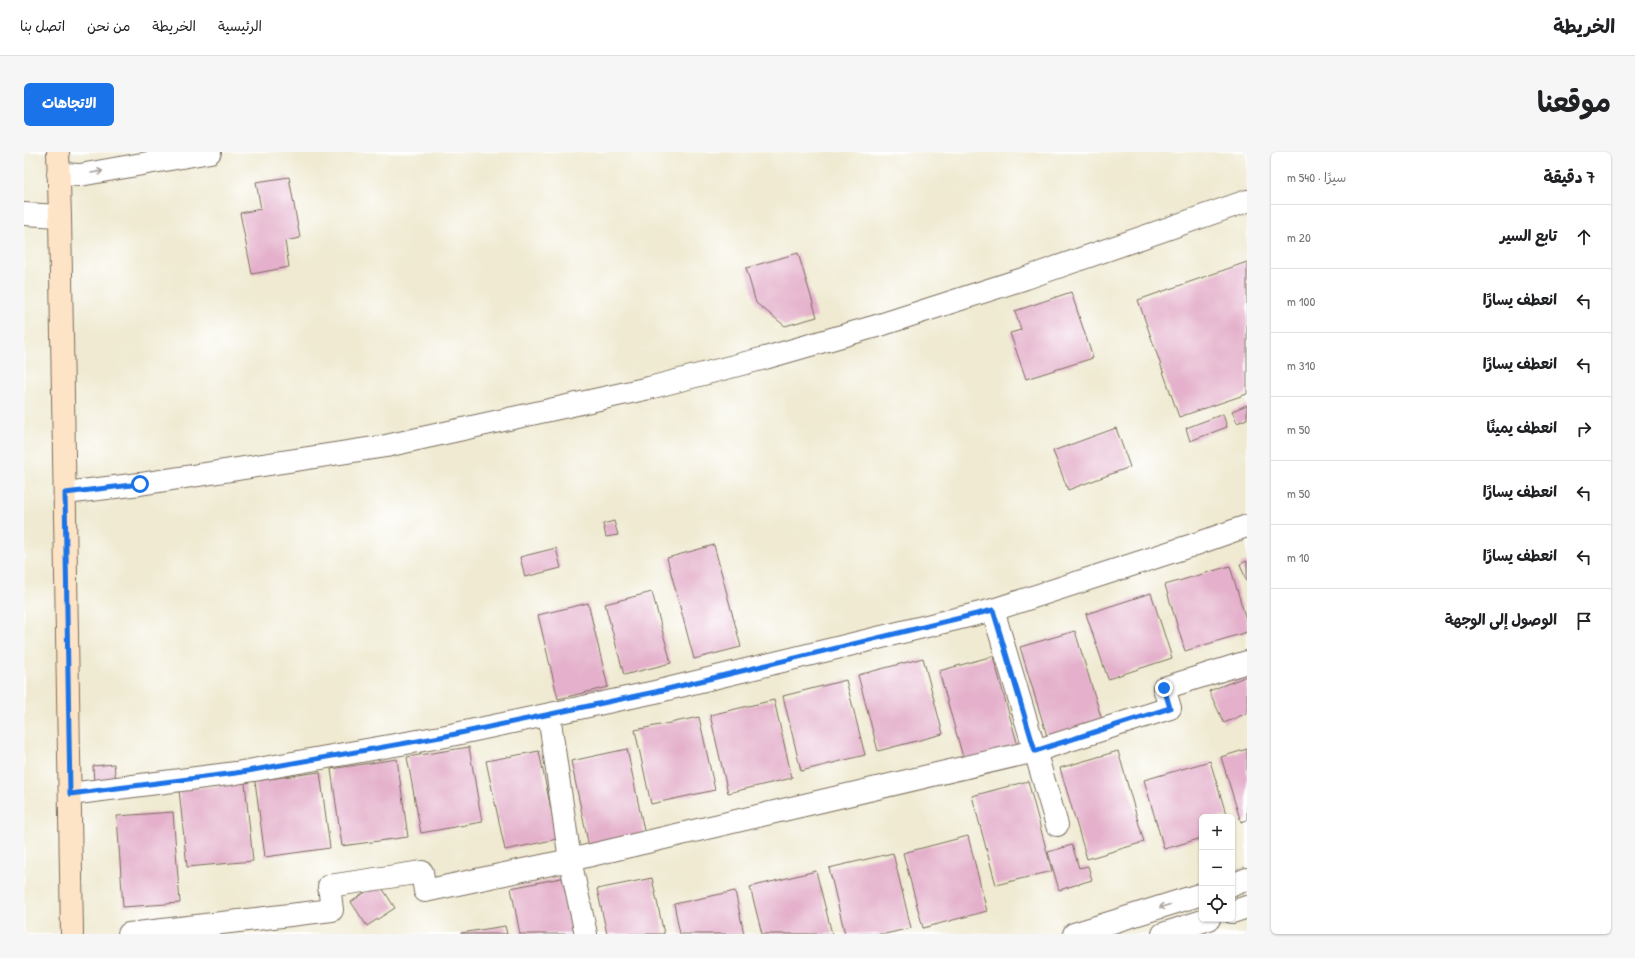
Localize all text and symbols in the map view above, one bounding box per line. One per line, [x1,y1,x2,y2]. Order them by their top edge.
text: الخريطة [1553,13,1615,39]
text: اتصل بنا [20,16,65,35]
text: من نحن [87,16,130,35]
text: الخريطة [152,16,196,35]
text: الرئيسية [218,16,262,35]
button: الاتجاهات [24,83,114,126]
text: موقعنا [1537,83,1611,121]
text: 7 دقيقة [1543,165,1595,188]
one-way arrow [90,168,103,176]
text: سيرًا · 540 m [1287,168,1346,186]
text: تابع السير [1500,225,1557,246]
icon: ahead [1573,226,1595,248]
text: 20 m [1287,228,1311,246]
text: انعطف يسارًا [1483,289,1557,310]
icon: left [1573,290,1595,312]
text: 100 m [1287,292,1315,310]
text: انعطف يسارًا [1483,353,1557,374]
icon: left [1573,354,1595,376]
text: 310 m [1287,356,1315,374]
text: انعطف يمينًا [1487,417,1557,438]
icon: right [1573,418,1595,440]
text: 50 m [1287,420,1310,438]
route start [131,475,149,493]
text: انعطف يسارًا [1483,481,1557,502]
icon: left [1573,482,1595,504]
text: 50 m [1287,484,1310,502]
text: انعطف يسارًا [1483,545,1557,566]
icon: left [1573,546,1595,568]
text: 10 m [1287,548,1309,566]
text: الوصول إلى الوجهة [1445,609,1557,630]
icon: arrive [1573,610,1595,632]
route end [1155,679,1173,697]
map controls [1199,814,1235,922]
button: + [1199,814,1235,850]
button: − [1199,850,1235,886]
button: locate [1199,886,1235,922]
one-way arrow [1158,903,1171,910]

